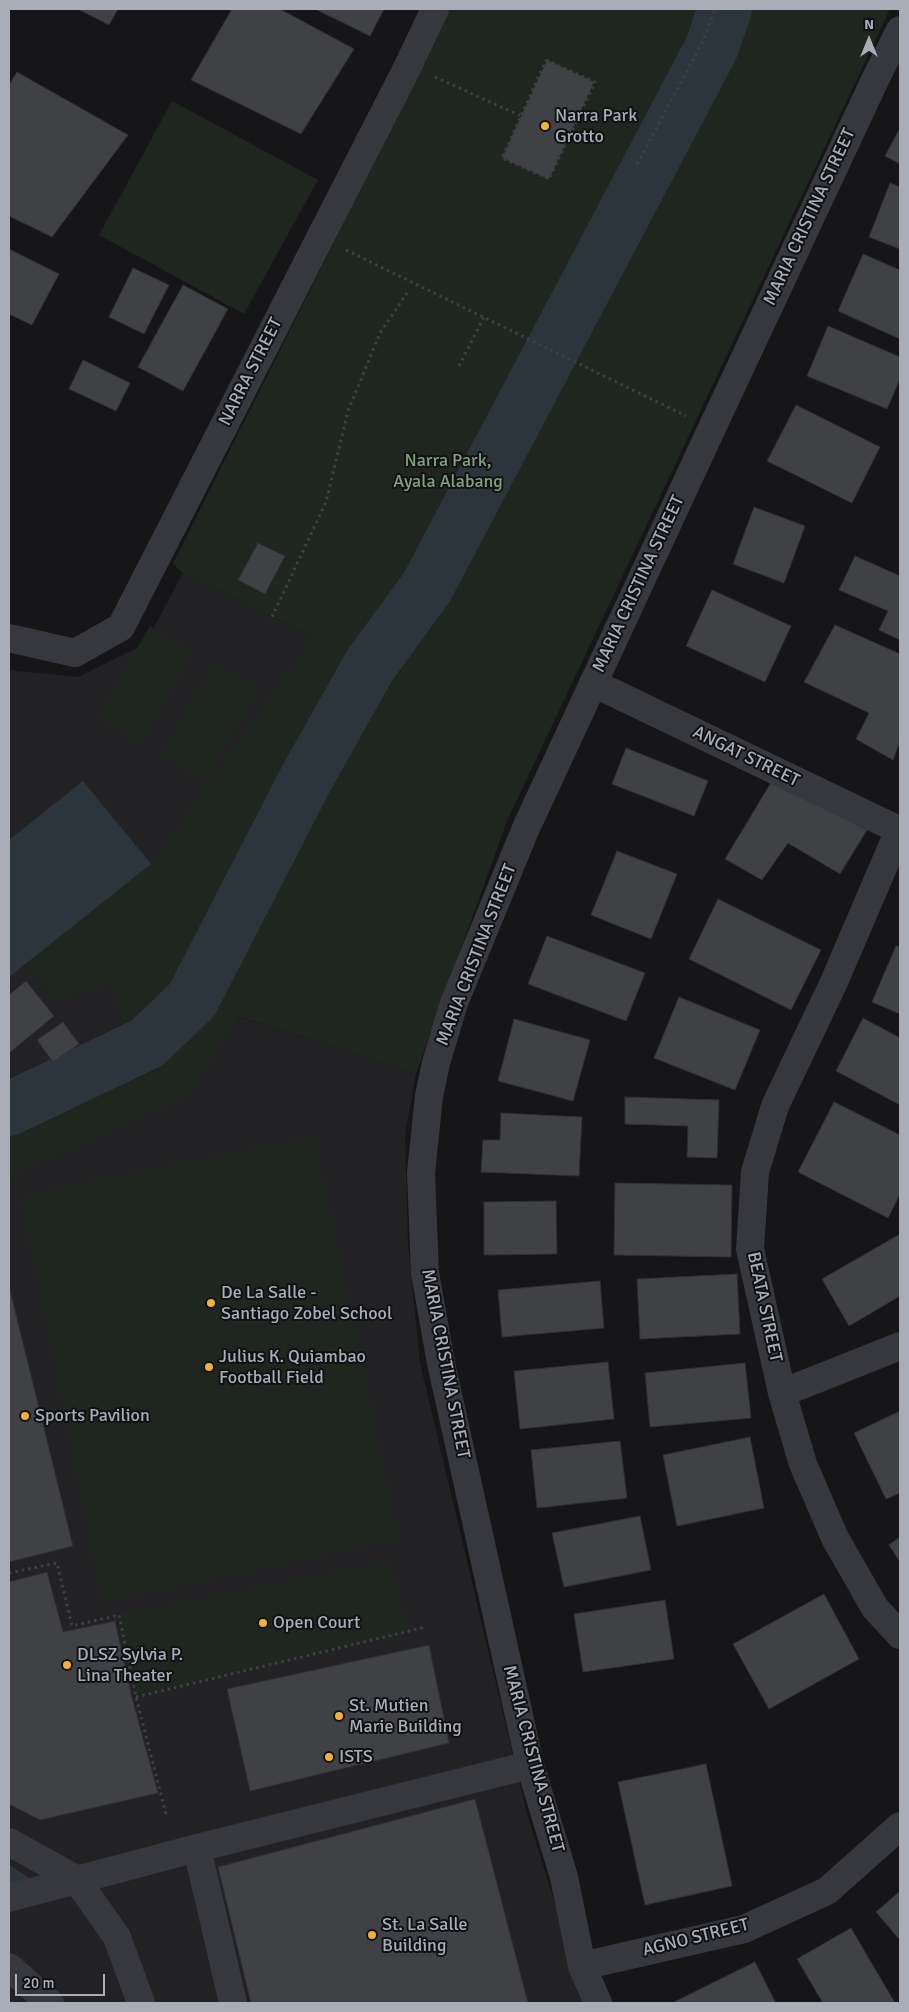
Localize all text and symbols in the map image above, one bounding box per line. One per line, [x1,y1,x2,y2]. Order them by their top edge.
north arrow [844,15,894,65]
text: N [864,16,874,33]
place label: Narra Park Grotto [555,105,637,148]
marker: Narra Park Grotto [539,120,551,132]
street label: MARIA CRISTINA STREET [759,125,861,309]
street label: NARRA STREET [215,314,287,430]
park label: Narra Park, Ayala Alabang [393,450,503,492]
street label: MARIA CRISTINA STREET [588,492,690,676]
street label: ANGAT STREET [689,722,803,792]
street label: MARIA CRISTINA STREET [432,861,522,1049]
street label: BEATA STREET [742,1250,786,1364]
street label: MARIA CRISTINA STREET [416,1267,474,1461]
place label: De La Salle - Santiago Zobel School [221,1282,392,1325]
marker: De La Salle - Santiago Zobel School [205,1297,217,1309]
place label: Julius K. Quiambao Football Field [219,1346,366,1388]
marker: Julius K. Quiambao Football Field [203,1361,215,1373]
place label: Sports Pavilion [35,1405,150,1427]
marker: Sports Pavilion [19,1410,31,1422]
place label: Open Court [273,1612,360,1634]
marker: Open Court [257,1617,269,1629]
place label: DLSZ Sylvia P. Lina Theater [77,1644,183,1686]
marker: DLSZ Sylvia P. Lina Theater [61,1659,73,1671]
street label: MARIA CRISTINA STREET [498,1663,568,1855]
place label: St. Mutien Marie Building [349,1695,462,1738]
marker: St. Mutien Marie Building [333,1710,345,1722]
place label: ISTS [339,1746,373,1768]
marker: ISTS [323,1751,335,1763]
place label: St. La Salle Building [382,1914,468,1956]
street label: AGNO STREET [641,1914,751,1962]
marker: St. La Salle Building [366,1929,378,1941]
scale bar [18,1964,108,1996]
text: 20 m [23,1974,54,1992]

